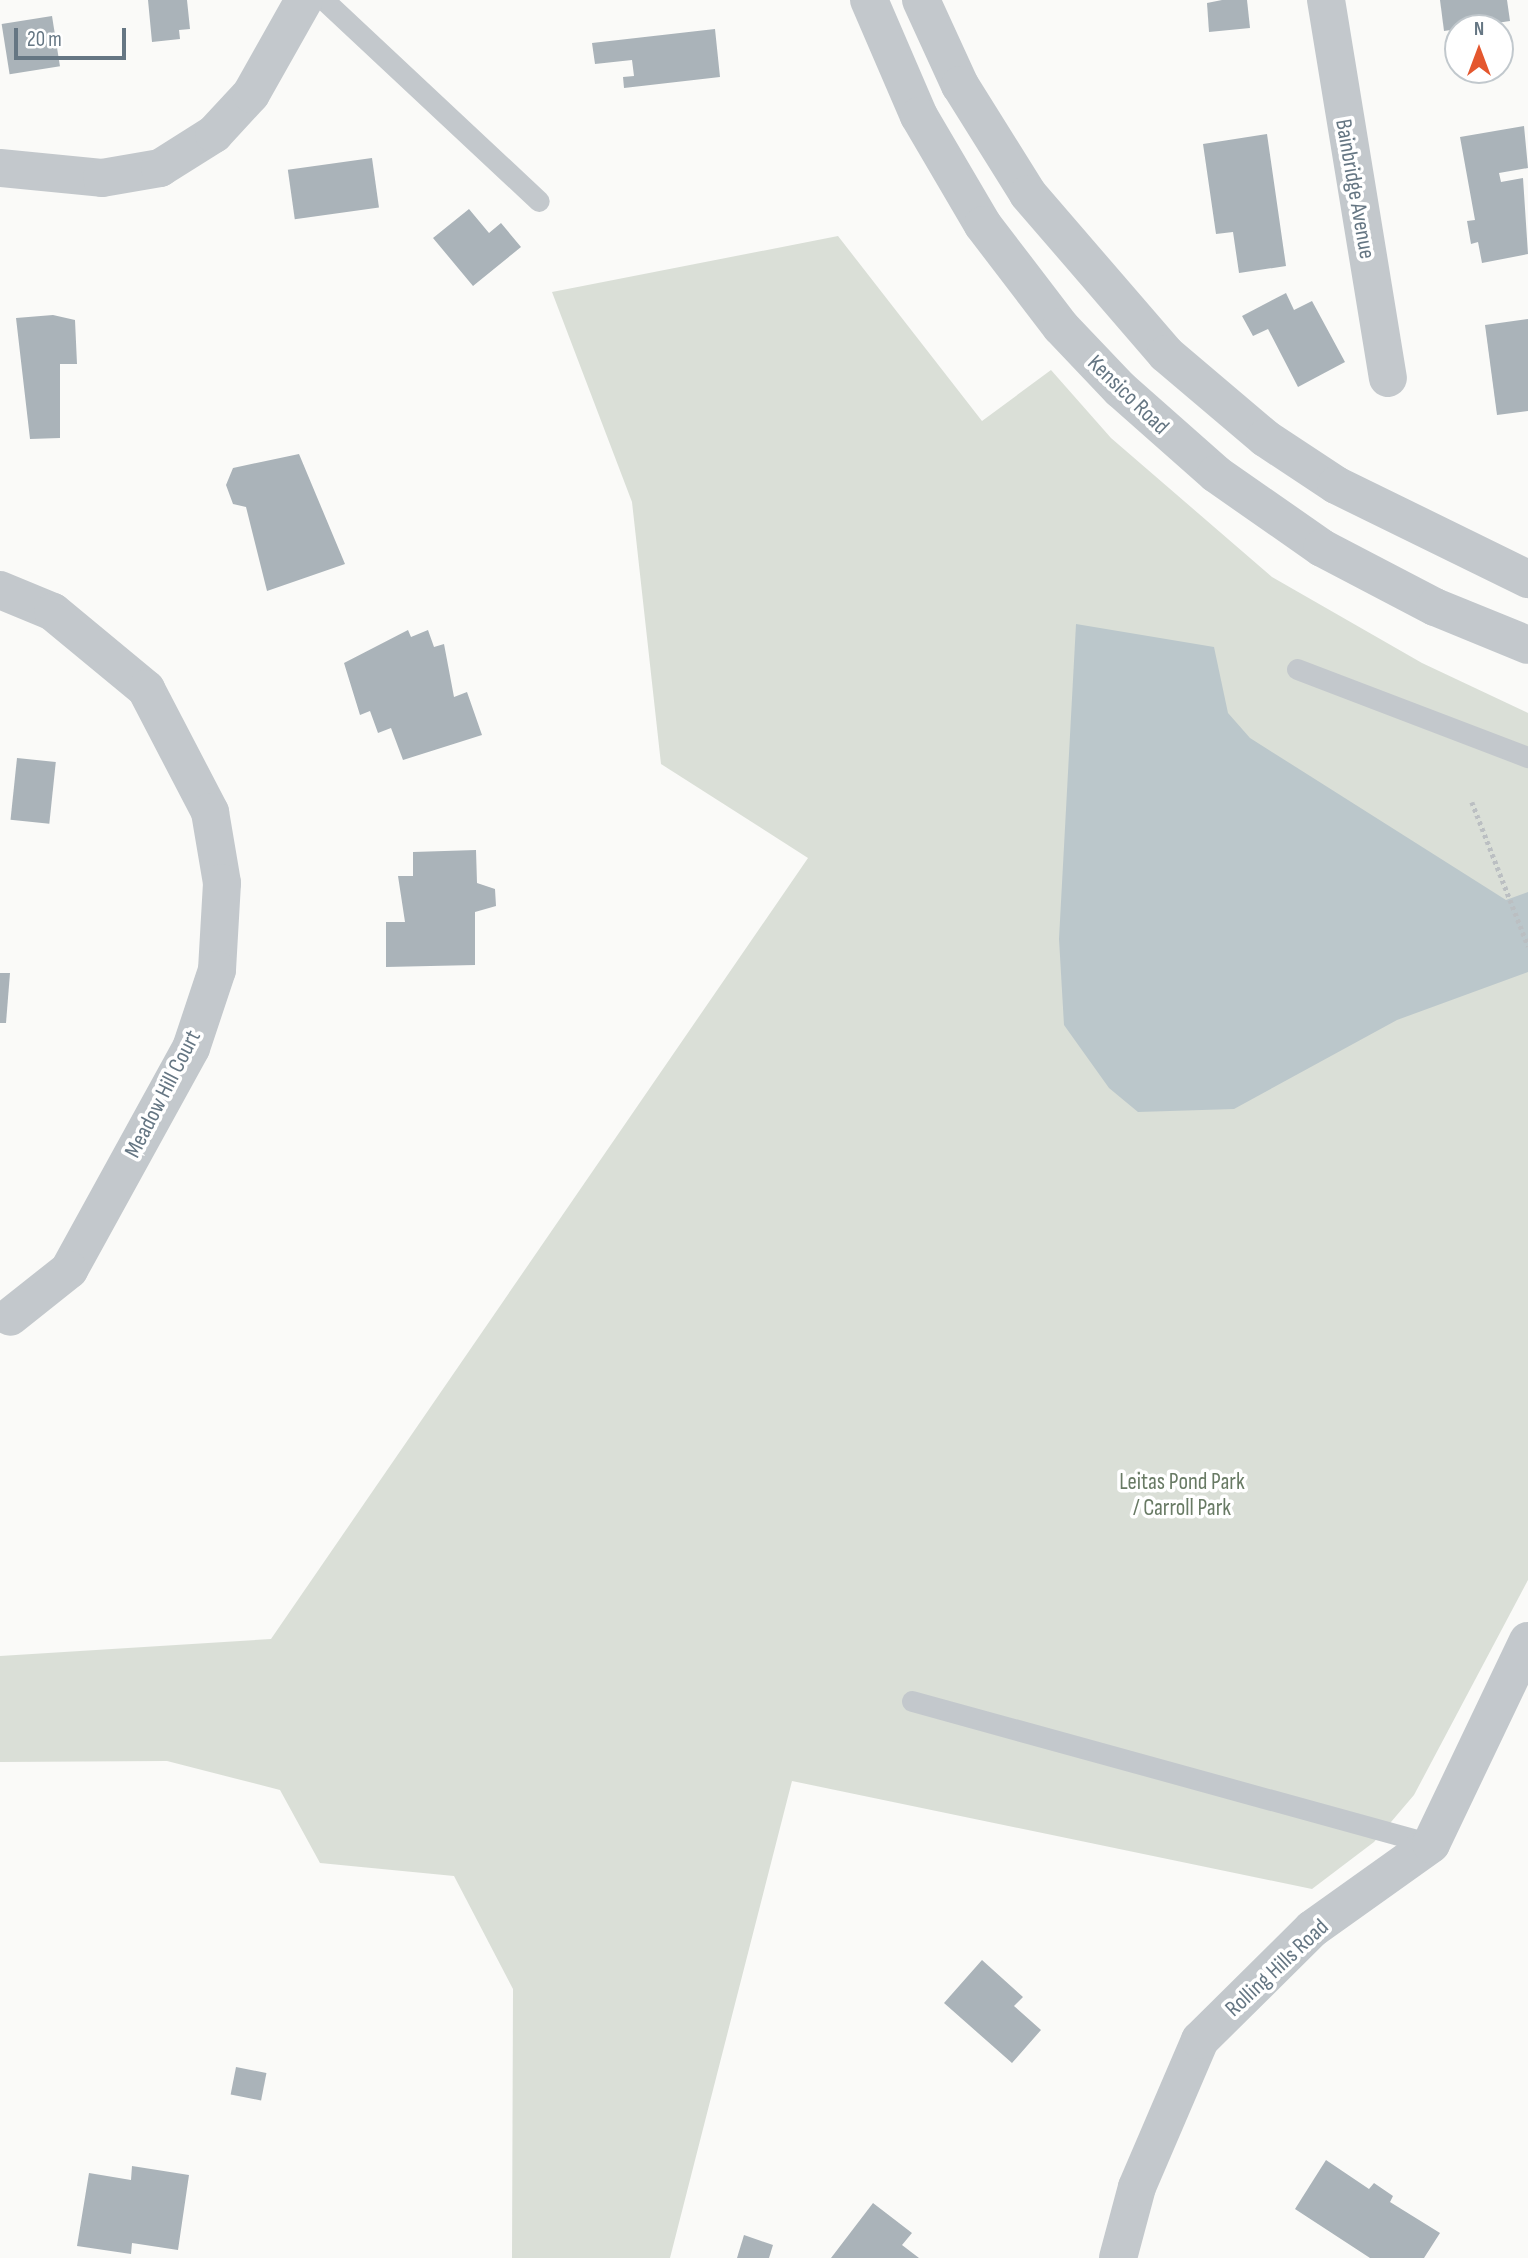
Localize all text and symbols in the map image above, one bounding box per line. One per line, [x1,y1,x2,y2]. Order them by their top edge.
scale bar [18,14,130,58]
north arrow [1444,14,1514,84]
text: N [1474,18,1484,41]
text: 20 m [27,27,62,52]
street label: Bainbridge Avenue [1329,117,1381,261]
street label: Kensico Road [1082,350,1174,440]
street label: Meadow Hill Court [119,1026,207,1162]
park label: Leitas Pond Park / Carroll Park [1119,1468,1245,1522]
street label: Rolling Hills Road [1220,1913,1334,2023]

